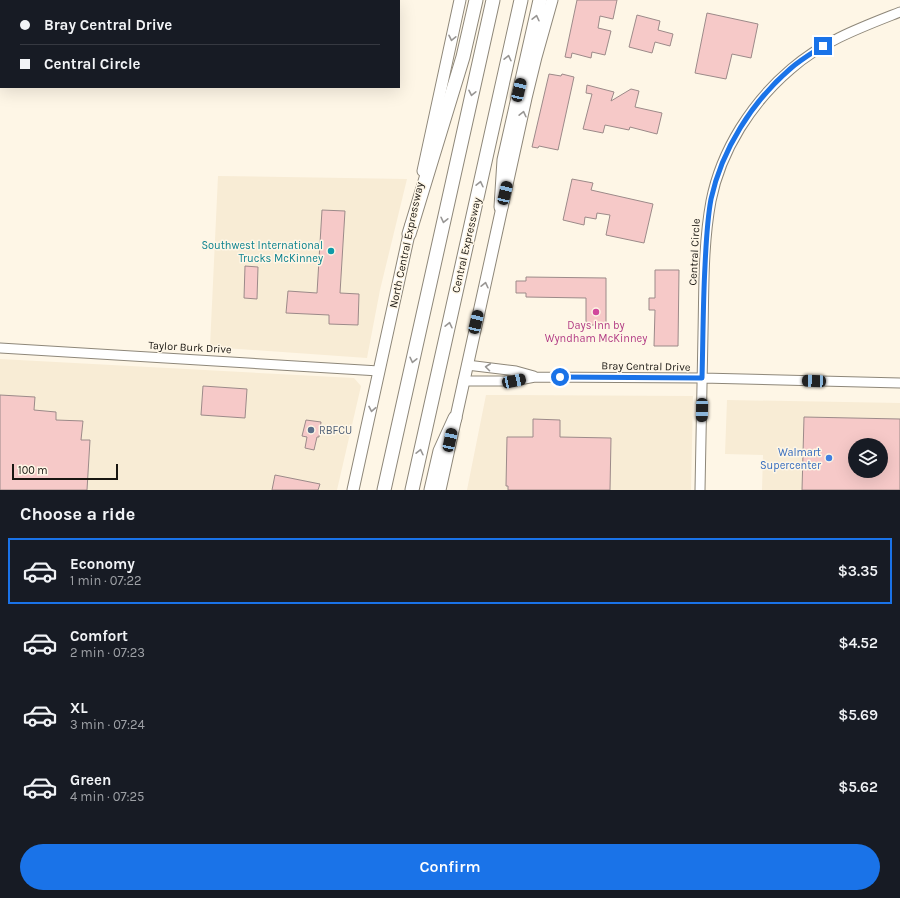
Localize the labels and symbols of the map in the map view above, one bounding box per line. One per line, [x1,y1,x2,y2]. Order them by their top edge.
one-way arrow [531,14,539,21]
one-way arrow [448,35,456,41]
route end [814,37,832,55]
one-way arrow [504,54,512,61]
car [510,77,528,103]
one-way arrow [469,90,477,96]
one-way arrow [518,111,526,117]
car [496,180,514,206]
street label: North Central Expressway [387,181,426,309]
one-way arrow [475,181,483,188]
street label: Central Expressway [449,196,484,294]
one-way arrow [441,217,449,223]
street label: Central Circle [686,218,703,286]
place label: Southwest International Trucks McKinney [201,239,323,265]
marker: Southwest International Trucks McKinney [326,246,336,256]
one-way arrow [480,281,488,288]
marker: Days Inn by Wyndham McKinney [591,307,601,317]
car [467,309,485,335]
place label: Days Inn by Wyndham McKinney [545,319,647,345]
one-way arrow [444,322,452,328]
street label: Taylor Burk Drive [148,339,232,356]
one-way arrow [409,357,417,363]
street label: Bray Central Drive [601,359,691,374]
one-way arrow [485,363,491,372]
route start [551,368,569,386]
car [501,373,527,389]
car [802,375,826,387]
car [696,398,708,422]
one-way arrow [368,406,376,412]
place label: RBFCU [319,424,352,437]
marker: RBFCU [306,425,316,435]
car [442,427,458,453]
place label: Walmart Supercenter [760,446,821,472]
one-way arrow [416,449,424,455]
marker: Walmart Supercenter [824,453,834,463]
scale bar [12,462,118,481]

